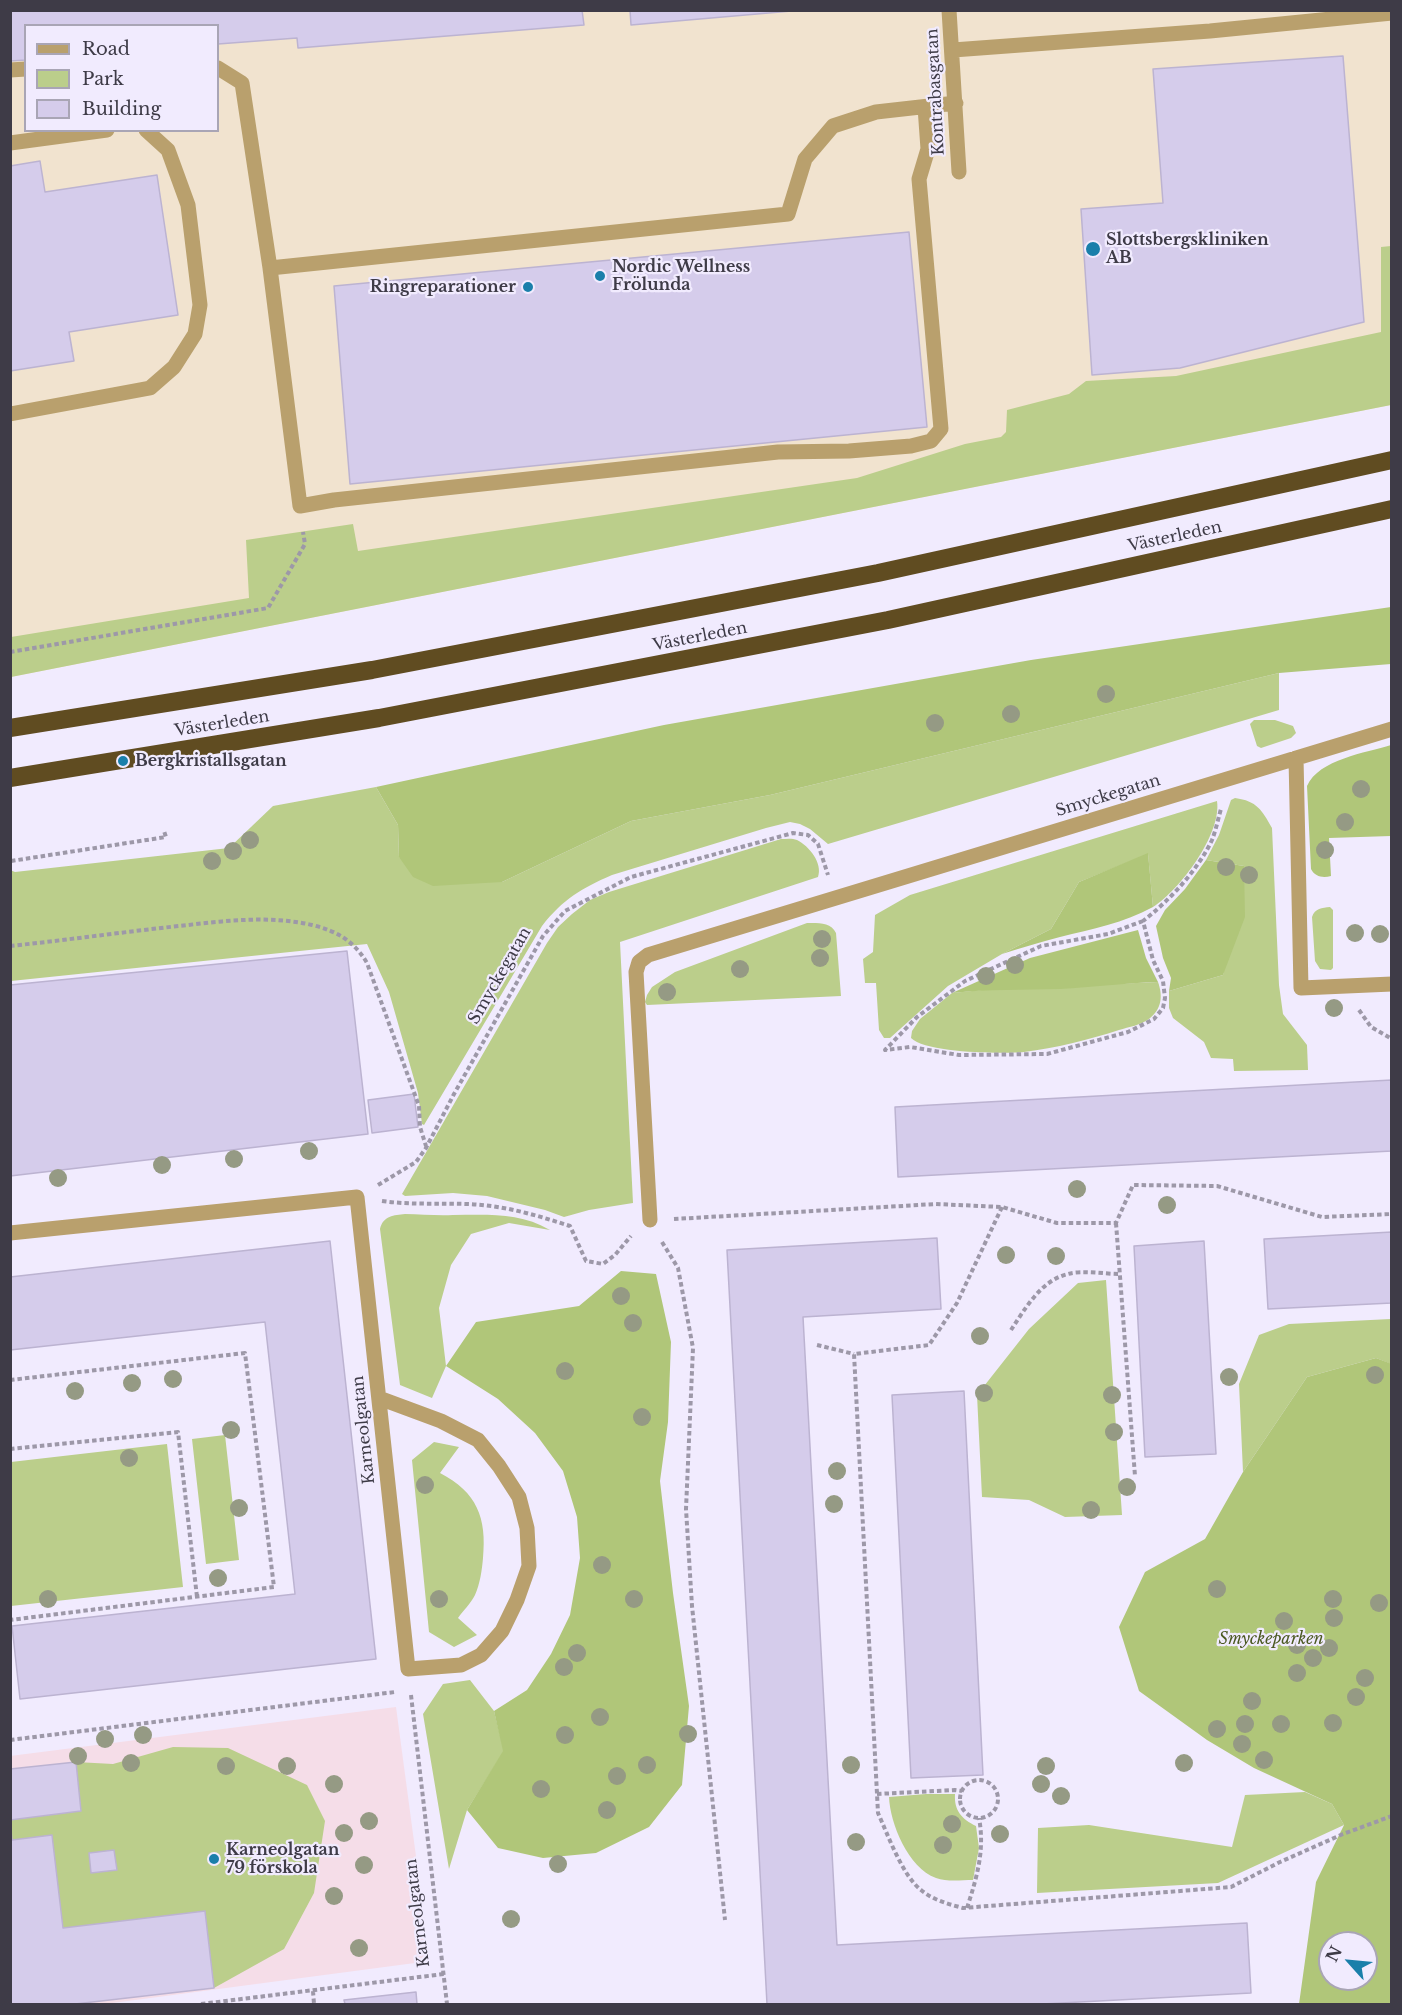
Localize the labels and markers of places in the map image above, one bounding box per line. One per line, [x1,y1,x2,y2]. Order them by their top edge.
place label: Slottsbergskliniken AB [1106,230,1269,268]
marker: Slottsbergskliniken AB [1084,240,1102,258]
place label: Nordic Wellness Frölunda [612,257,750,295]
marker: Nordic Wellness Frölunda [593,269,607,283]
place label: Ringreparationer [370,277,516,297]
marker: Ringreparationer [521,280,535,294]
place label: Bergkristallsgatan [135,751,287,771]
marker: Bergkristallsgatan [116,754,130,768]
place label: Karneolgatan 79 förskola [226,1840,339,1878]
marker: Karneolgatan 79 förskola [207,1852,221,1866]

